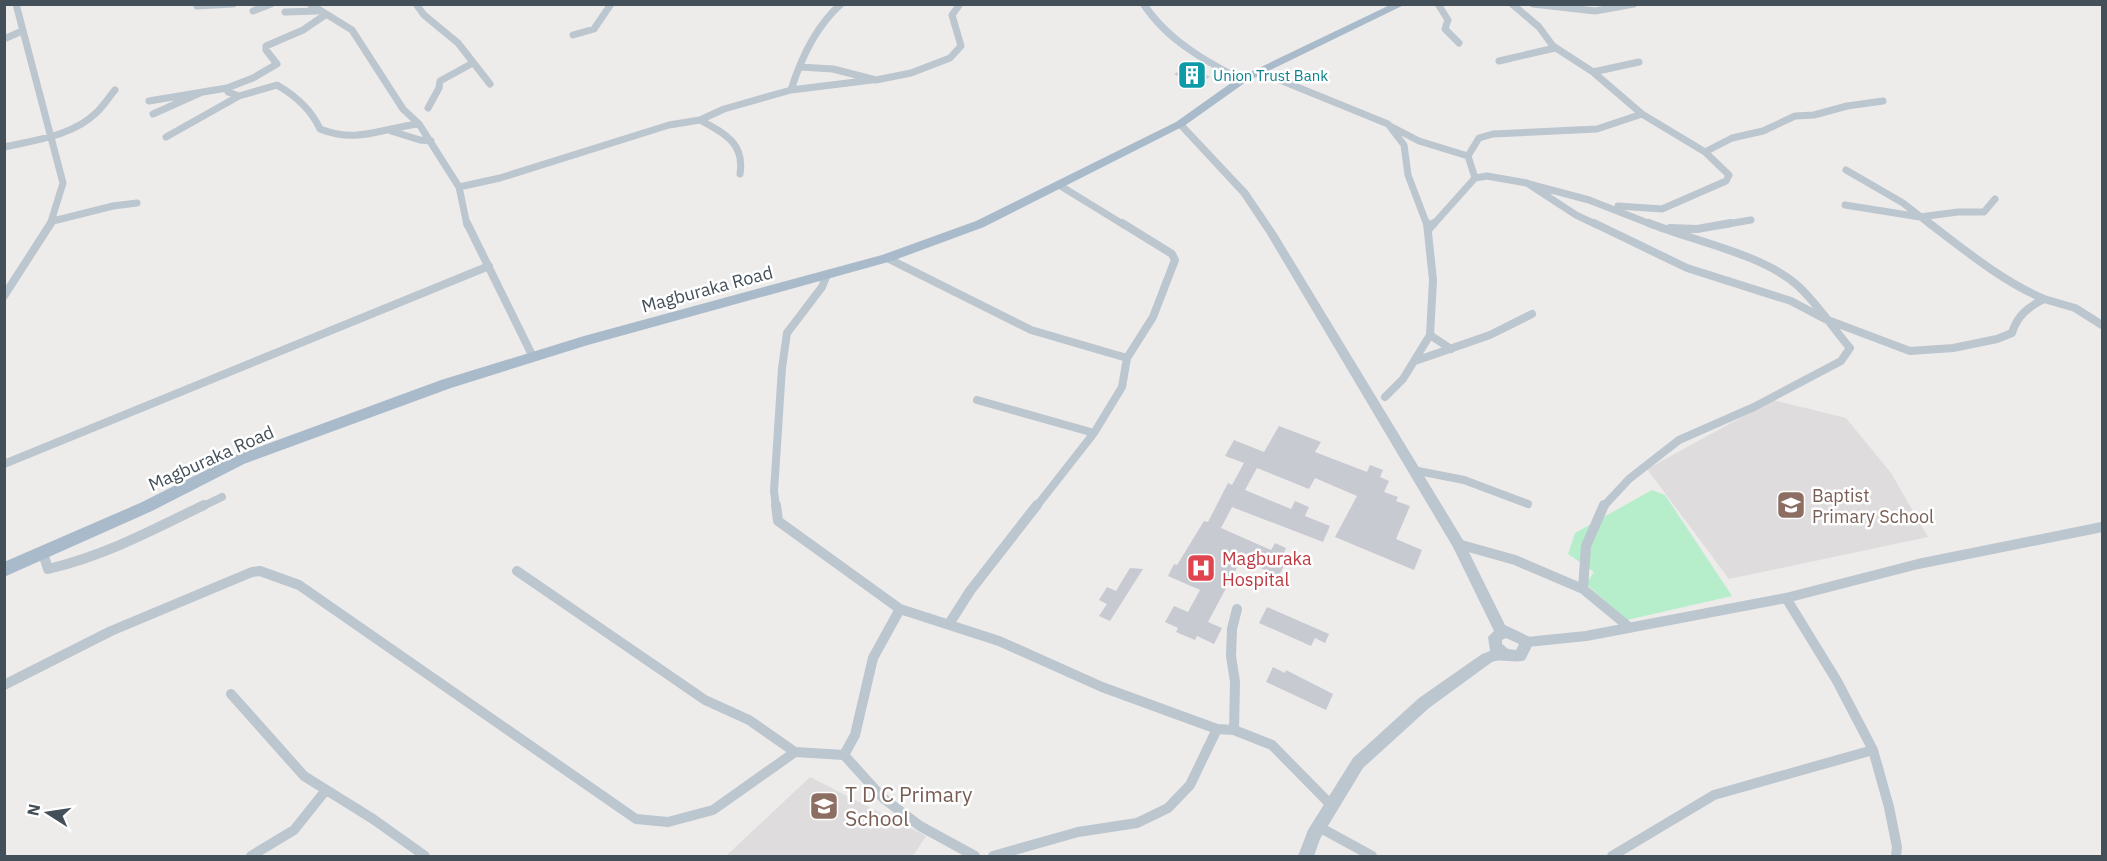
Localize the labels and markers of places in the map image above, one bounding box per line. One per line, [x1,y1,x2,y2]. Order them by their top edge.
building icon: Union Trust Bank [1176,59,1208,91]
place label: Union Trust Bank [1213,66,1328,85]
place label: Baptist Primary School [1812,484,1934,528]
school or university icon: Baptist Primary School [1775,489,1807,521]
place label: Magburaka Hospital [1222,547,1312,591]
hospital icon: Magburaka Hospital [1185,552,1217,584]
place label: T D C Primary School [845,780,973,832]
school or university icon: T D C Primary School [808,790,840,822]

